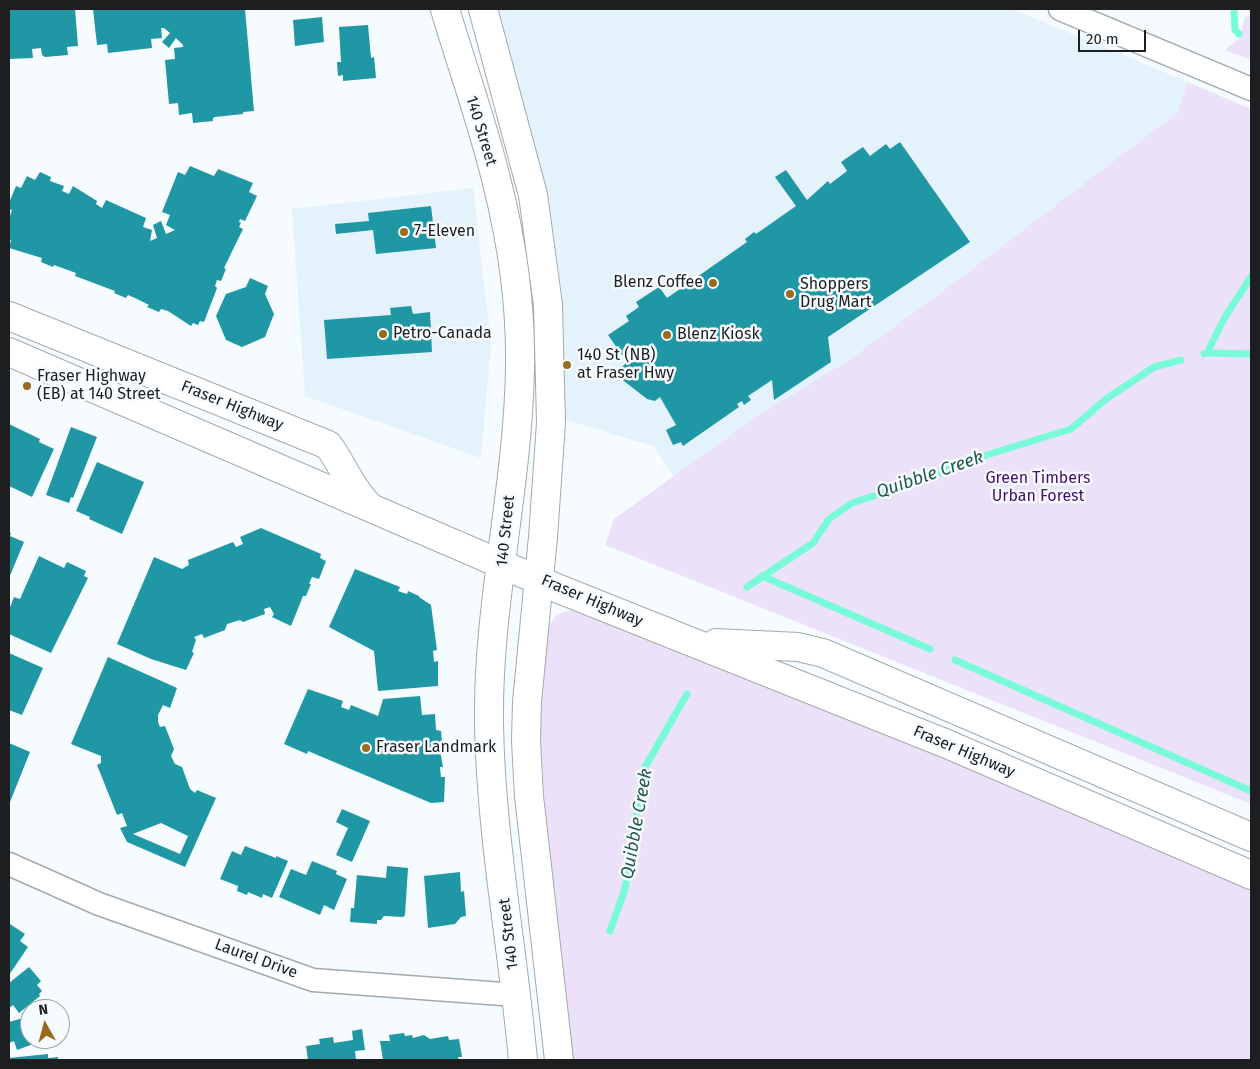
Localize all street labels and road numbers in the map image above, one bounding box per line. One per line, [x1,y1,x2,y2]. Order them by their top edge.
street label: 140 Street [461,94,501,168]
street label: Fraser Highway [178,377,286,435]
street label: 140 Street [493,494,519,568]
street label: Fraser Highway [538,571,646,631]
street label: Fraser Highway [910,722,1018,782]
street label: 140 Street [495,897,523,971]
street label: Laurel Drive [212,935,300,983]

